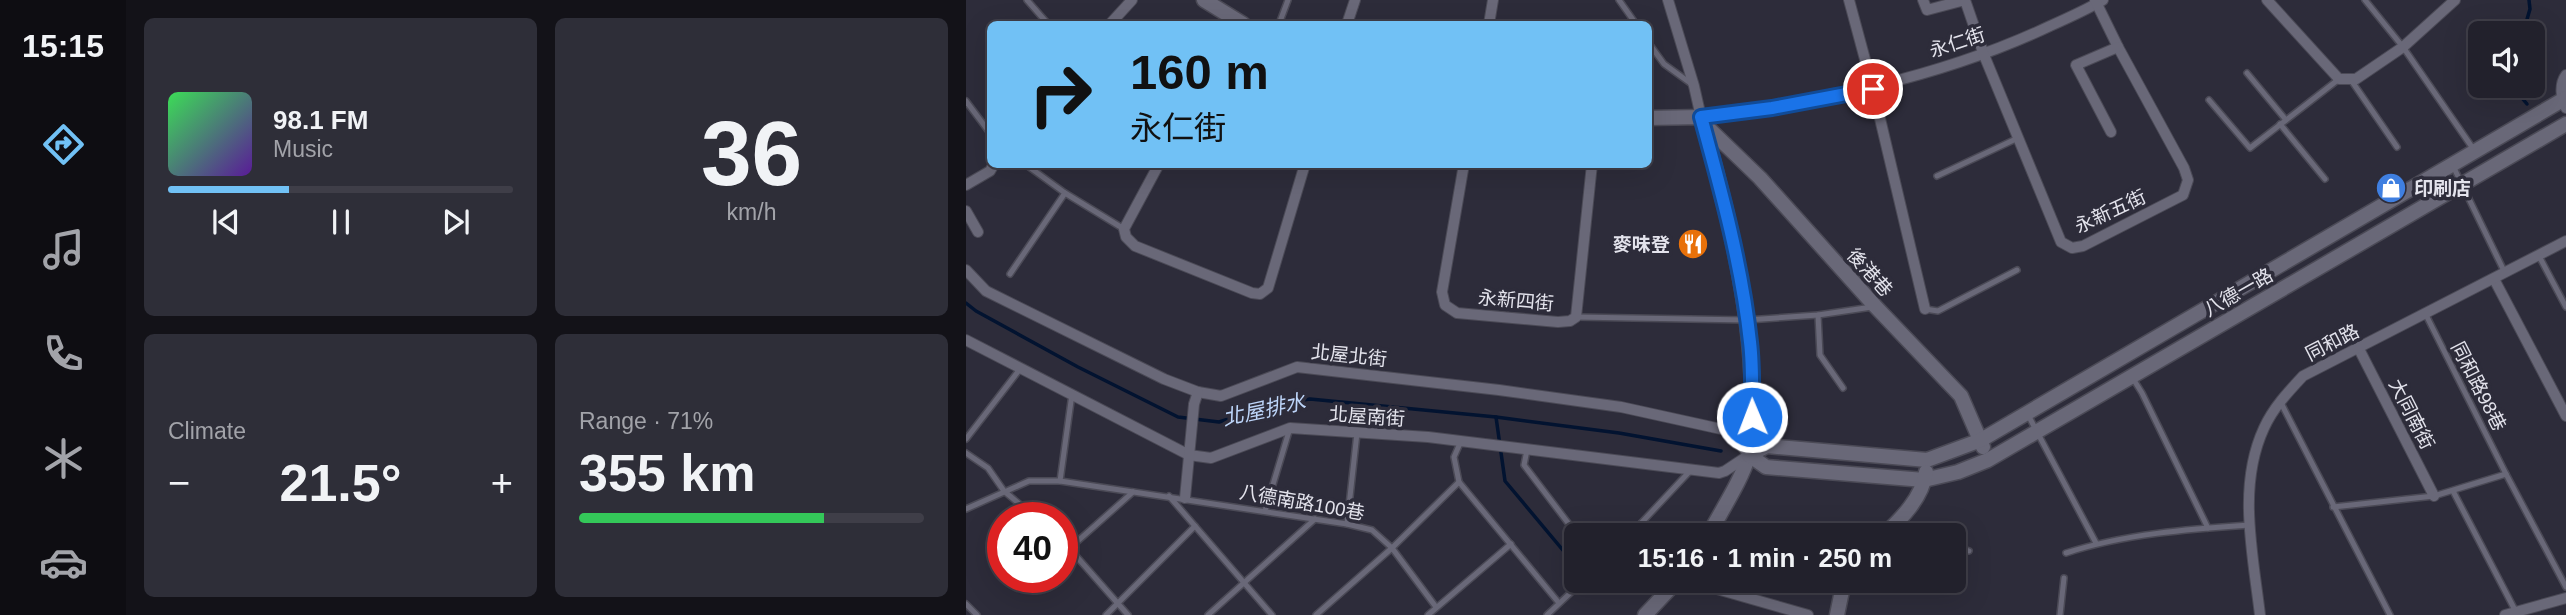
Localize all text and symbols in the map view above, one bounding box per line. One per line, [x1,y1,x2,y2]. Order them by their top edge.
map controls [2468,21,2545,98]
button: sound [2468,21,2545,98]
street label: 永仁街 [1927,24,1988,61]
text: 15:15 [22,28,104,64]
text: 160 m [1130,45,1269,99]
icon: right [1015,49,1106,140]
pin [1843,59,1903,119]
icon: arrive [1854,70,1892,108]
text: 36 [701,103,802,204]
text: 98.1 FM [273,105,368,135]
text: 永仁街 [1130,110,1226,146]
icon: directions [39,120,88,169]
text: Music [273,136,333,162]
shop icon: 印刷店 [2374,171,2408,205]
place label: 印刷店 [2414,178,2471,199]
street label: 永新五街 [2071,186,2149,237]
text: km/h [727,199,776,225]
icon: previous [207,203,245,241]
icon: pause [322,203,360,241]
icon: next [437,203,475,241]
icon: music [39,225,88,274]
restaurant icon: 麥味登 [1676,227,1710,261]
place label: 麥味登 [1613,234,1670,255]
street label: 後港巷 [1843,244,1897,301]
street label: 八德一路 [2200,264,2276,321]
street label: 永新四街 [1477,287,1555,314]
street label: 同和路 [2302,320,2362,365]
icon: phone [39,329,88,378]
street label: 同和路98巷 [2447,338,2510,434]
street label: 北屋北街 [1310,341,1388,370]
street label: 大同南街 [2385,376,2438,453]
position arrow [1715,380,1789,454]
water label: 北屋排水 [1220,389,1308,429]
street label: 北屋南街 [1328,403,1406,430]
text: Range · 71% [579,408,713,434]
text: Climate [168,418,246,444]
icon: climate [39,434,88,483]
text: 355 km [579,444,755,502]
text: 21.5° [279,454,402,512]
text: − [168,462,190,504]
text: + [491,462,513,504]
street label: 八德南路100巷 [1238,481,1366,524]
speed limit sign: 40 [987,502,1078,593]
icon: car [39,538,88,587]
text: 15:16 · 1 min · 250 m [1638,543,1892,573]

